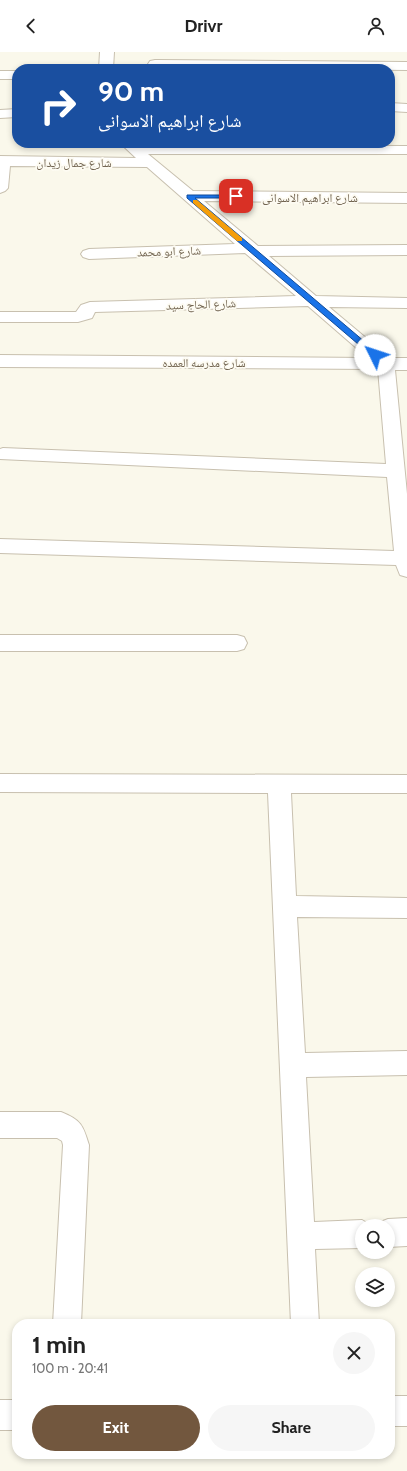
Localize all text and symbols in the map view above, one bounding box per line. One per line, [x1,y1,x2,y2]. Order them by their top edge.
icon: back [20,15,42,37]
text: Drivr [185,15,222,37]
icon: person [365,15,387,37]
text: 90 m [98,74,164,108]
icon: right [32,80,84,132]
text: شارع ابراهيم الاسوانى [98,110,242,132]
street label: شارع جمال زيدان [36,155,112,171]
pin [219,179,253,213]
icon: arrive [225,185,247,207]
street label: شارع ابراهيم الاسوانى [262,190,358,206]
street label: شارع ابو محمد [137,242,201,261]
street label: شارع الحاج سيد [166,295,236,314]
position arrow [354,334,396,376]
street label: شارع مدرسه العمده [162,355,246,371]
map controls [355,1219,395,1307]
button: search [355,1219,395,1259]
button: layers [355,1267,395,1307]
text: 1 min [32,1330,86,1359]
button: close [333,1332,375,1374]
text: 100 m · 20:41 [32,1360,108,1376]
button: Exit [32,1405,200,1451]
button: Share [208,1405,375,1451]

